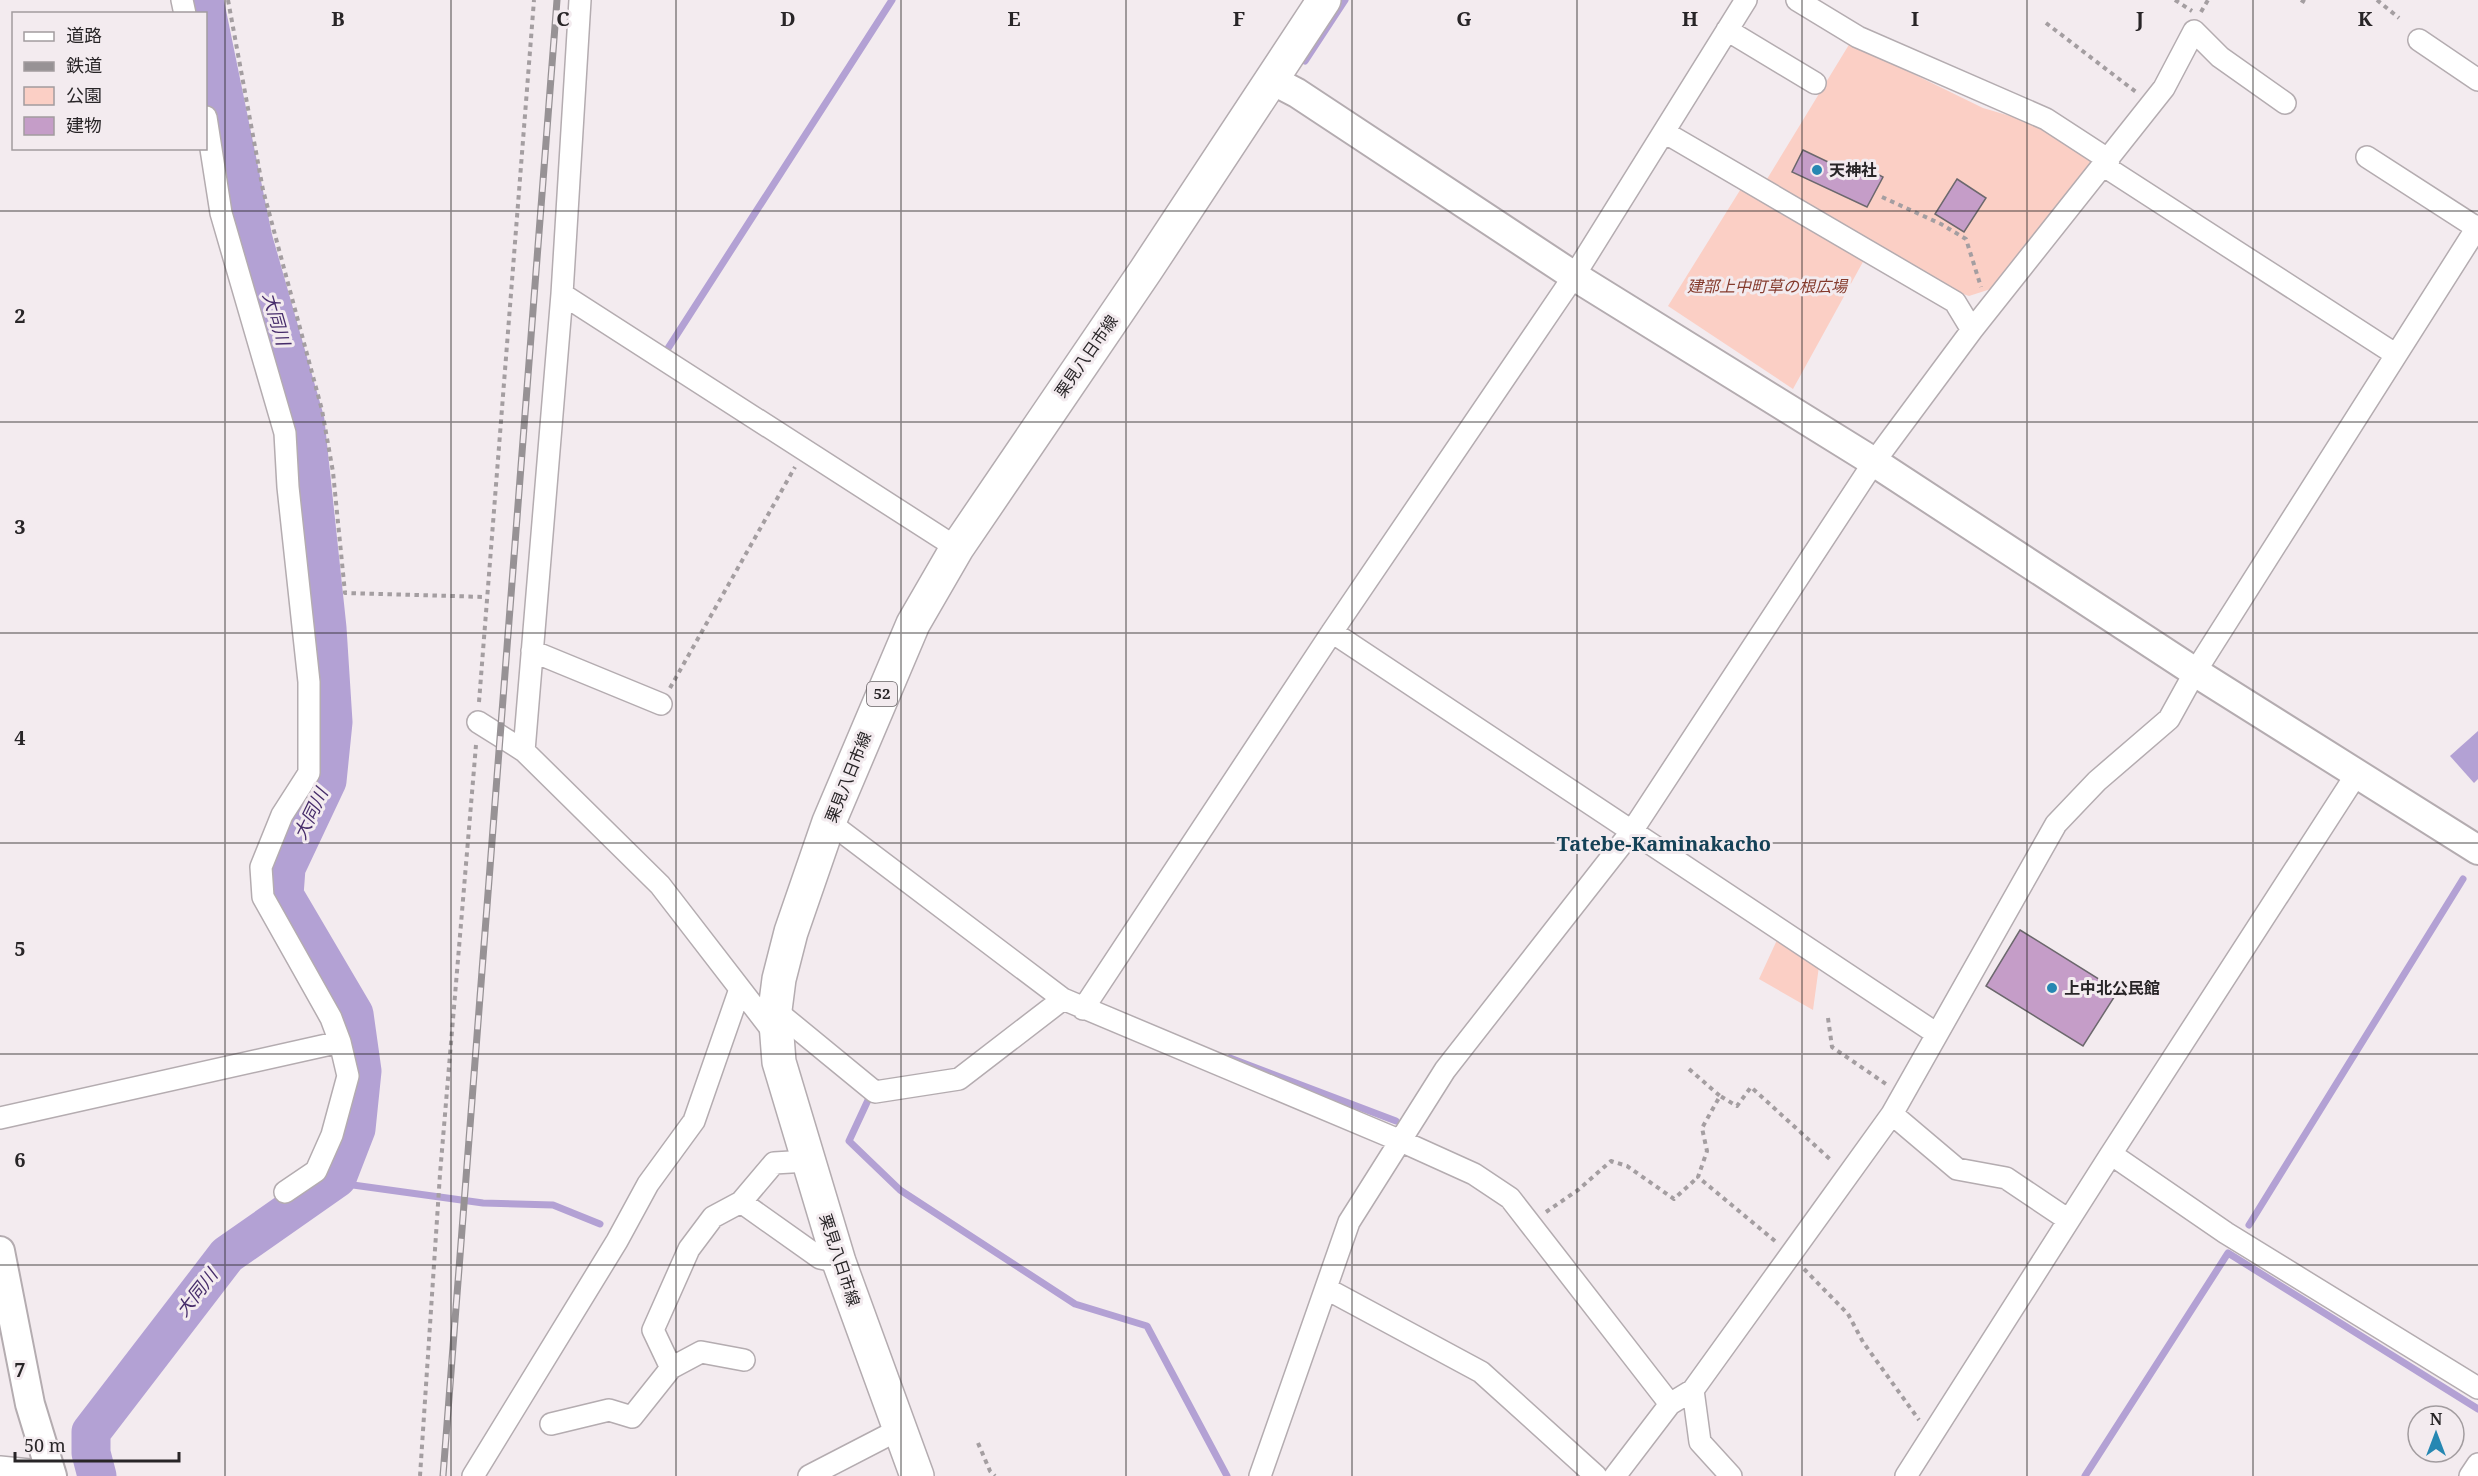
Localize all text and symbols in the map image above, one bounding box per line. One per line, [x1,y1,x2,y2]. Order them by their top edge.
text: B [331,5,345,32]
text: C [556,5,570,32]
text: D [780,5,796,32]
text: E [1007,5,1021,32]
text: F [1233,5,1245,32]
text: G [1456,5,1472,32]
text: H [1682,5,1698,32]
text: I [1911,5,1919,32]
text: J [2135,5,2144,32]
text: K [2358,5,2373,32]
legend [12,12,207,150]
text: 道路 [66,23,102,47]
text: 鉄道 [66,53,102,77]
text: 公園 [66,83,102,107]
text: 建物 [66,113,102,137]
place label: 天神社 [1829,159,1877,181]
marker: 天神社 [1810,163,1824,177]
park label: 建部上中町草の根広場 [1687,275,1849,297]
water label: 大同川 [258,289,296,350]
text: 2 [14,302,26,329]
street label: 栗見八日市線 [1049,310,1123,402]
text: 3 [14,513,26,540]
road number: 52 [867,682,897,706]
text: 4 [14,724,26,751]
street label: 栗見八日市線 [820,728,876,826]
water label: 大同川 [287,782,334,843]
district label: Tatebe-Kaminakacho [1557,830,1771,857]
text: 5 [14,935,26,962]
place label: 上中北公民館 [2064,977,2160,999]
marker: 上中北公民館 [2045,981,2059,995]
text: 6 [14,1146,26,1173]
street label: 栗見八日市線 [815,1211,865,1309]
water label: 大同川 [170,1262,224,1321]
text: 7 [14,1356,26,1383]
north arrow [2406,1404,2466,1464]
text: N [2430,1408,2443,1430]
scale bar [15,1425,178,1463]
text: 50 m [24,1433,66,1457]

